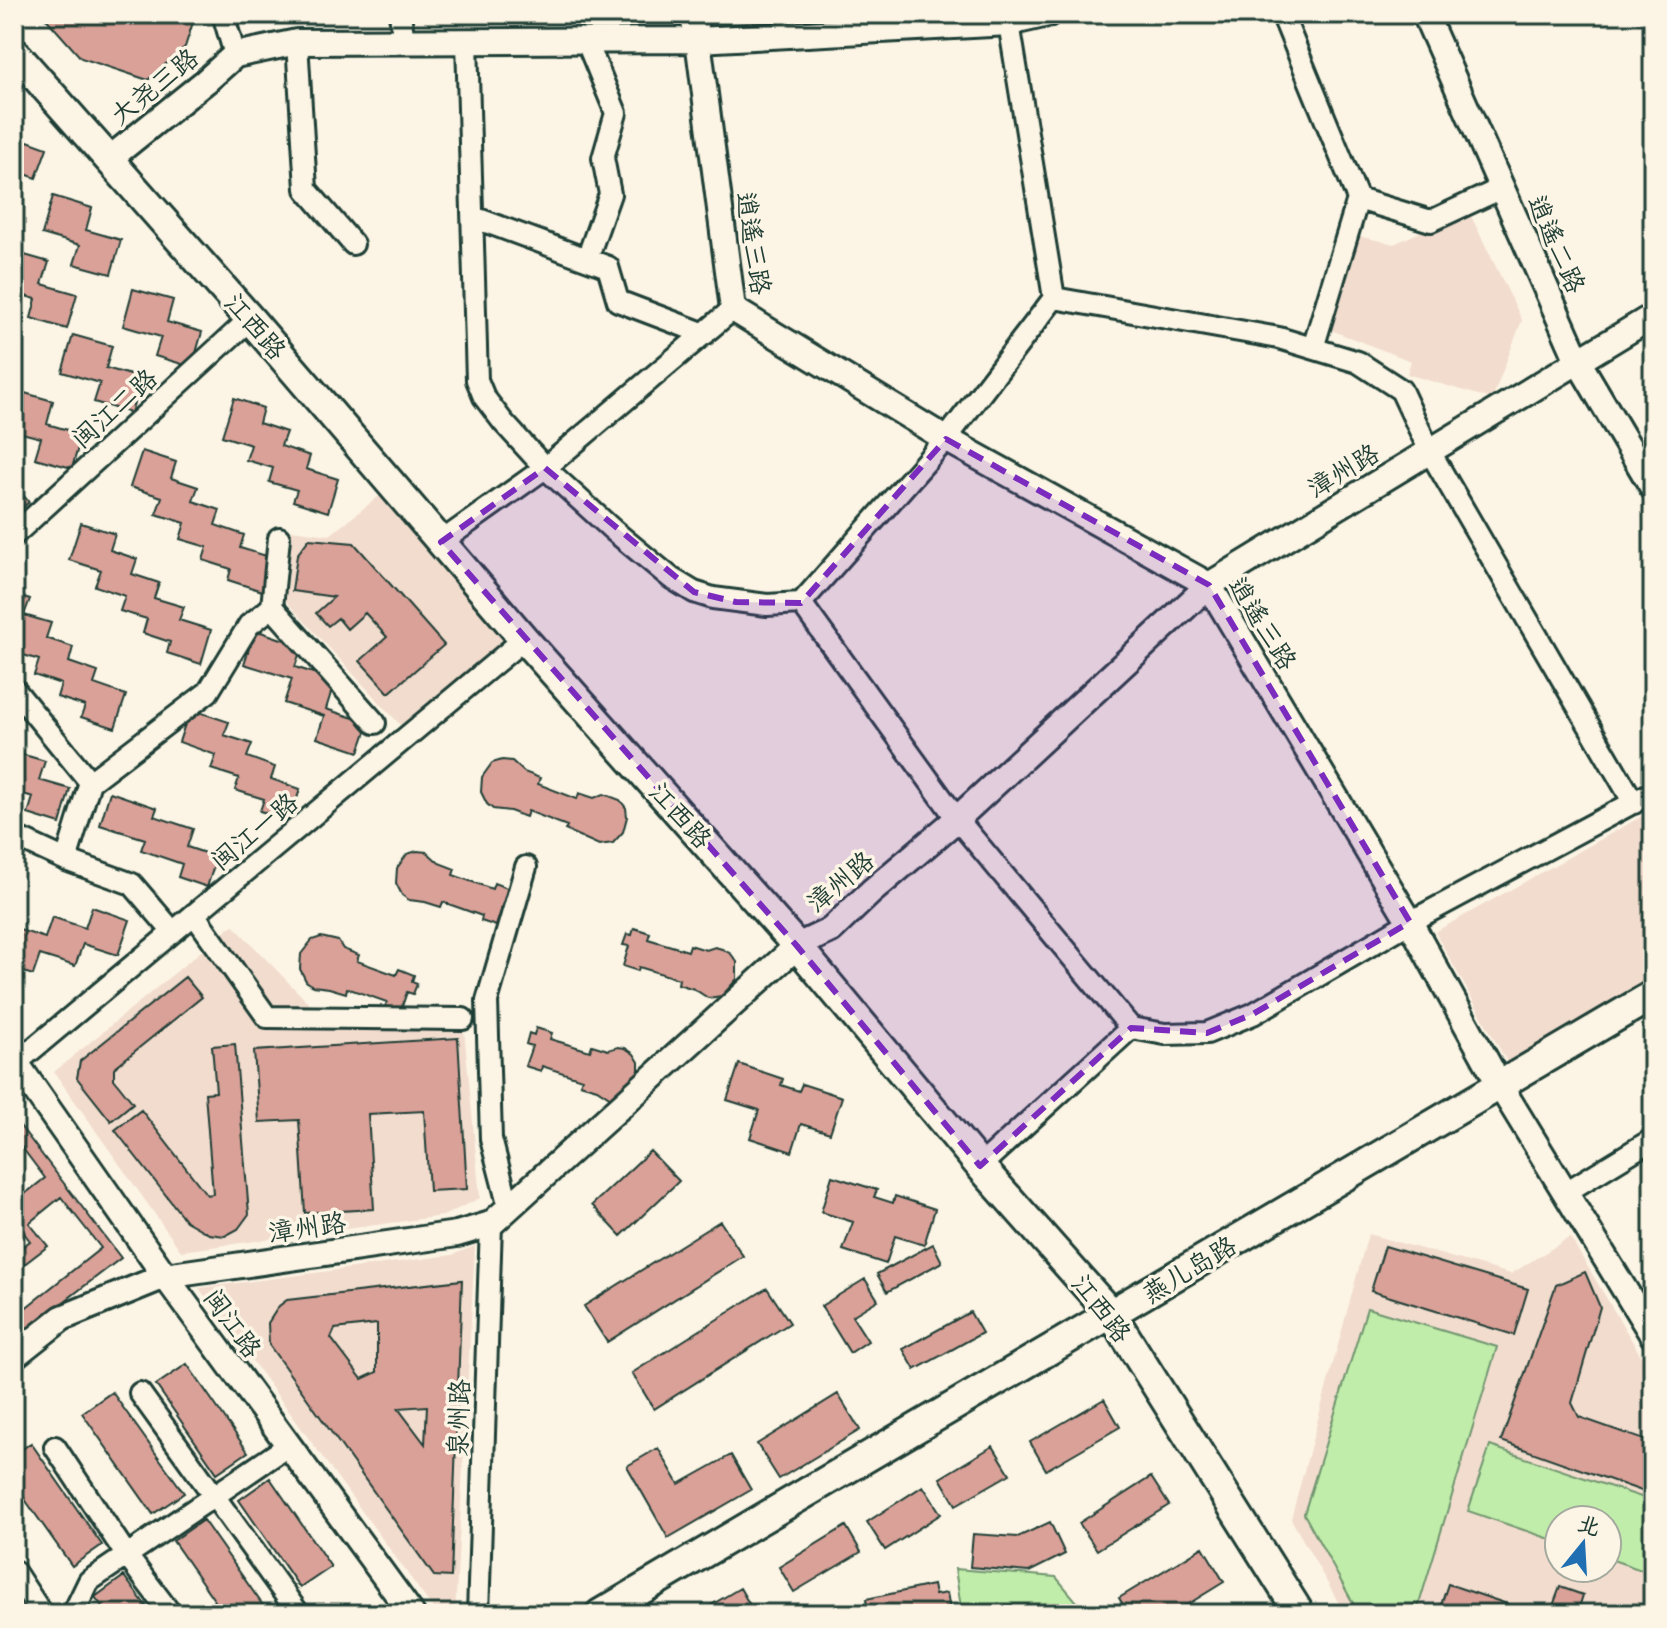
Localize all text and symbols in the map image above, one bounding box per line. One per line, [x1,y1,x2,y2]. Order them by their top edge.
street label: 大尧三路 [103,40,205,132]
street label: 逍遥三路 [729,189,779,297]
street label: 逍遥二路 [1520,189,1594,299]
street label: 江西路 [217,285,295,367]
street label: 闽江二路 [64,360,164,456]
street label: 漳州路 [1301,435,1385,505]
street label: 逍遥三路 [1221,570,1305,676]
street label: 江西路 [642,774,720,856]
street label: 闽江一路 [203,784,305,878]
street label: 漳州路 [799,843,881,919]
street label: 漳州路 [266,1204,348,1250]
street label: 燕儿岛路 [1135,1227,1243,1311]
street label: 江西路 [1064,1266,1140,1350]
street label: 闽江路 [196,1281,270,1365]
street label: 泉州路 [439,1378,477,1458]
north arrow [1543,1504,1623,1584]
text: 北 [1574,1507,1604,1543]

